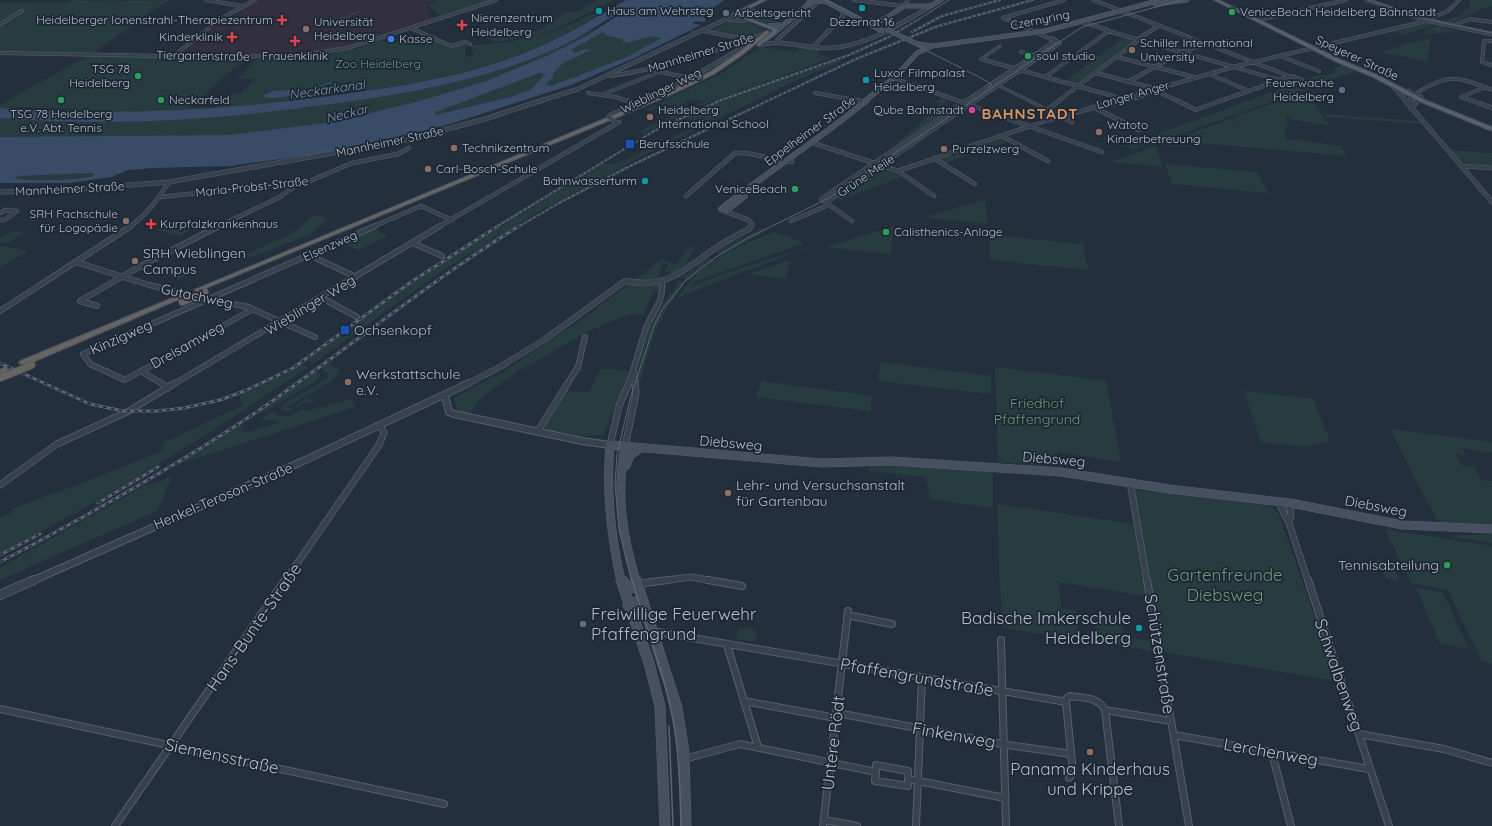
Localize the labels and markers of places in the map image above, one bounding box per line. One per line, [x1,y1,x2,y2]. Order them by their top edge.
place label: Haus am Wehrsteg [607,3,714,18]
marker: Dezernat 16 [857,3,867,13]
place label: VeniceBeach Heidelberg Bahnstadt [1240,4,1436,19]
place label: Arbeitsgericht [734,5,811,20]
marker: Haus am Wehrsteg [594,6,604,16]
marker: VeniceBeach Heidelberg Bahnstadt [1227,7,1237,17]
marker: Arbeitsgericht [721,8,731,18]
place label: Nierenzentrum Heidelberg [471,10,553,39]
place label: Heidelberger Ionenstrahl-Therapiezentrum [36,12,273,27]
marker: Heidelberger Ionenstrahl-Therapiezentrum [276,14,288,26]
place label: Universität Heidelberg [314,14,375,43]
place label: Dezernat 16 [830,14,895,29]
marker: Nierenzentrum Heidelberg [456,19,468,31]
marker: Universität Heidelberg [301,24,311,34]
place label: Kinderklinik [159,29,223,44]
marker: Kinderklinik [226,31,238,43]
place label: Kasse [399,31,433,46]
marker: Kasse [386,34,396,44]
marker: Frauenklinik [289,35,301,47]
place label: Schiller International University [1140,35,1253,64]
marker: Schiller International University [1127,45,1137,55]
place label: Frauenklinik [262,48,328,63]
place label: soul studio [1036,48,1095,63]
marker: soul studio [1023,51,1033,61]
place label: TSG 78 Heidelberg [69,61,130,90]
place label: Luxor Filmpalast Heidelberg [874,65,965,94]
marker: TSG 78 Heidelberg [133,71,143,81]
marker: Luxor Filmpalast Heidelberg [861,75,871,85]
place label: Feuerwache Heidelberg [1266,75,1334,104]
marker: Feuerwache Heidelberg [1337,85,1347,95]
place label: Neckarfeld [169,92,230,107]
marker: TSG 78 Heidelberg e.V. Abt. Tennis [56,95,66,105]
marker: Neckarfeld [156,95,166,105]
place label: Heidelberg International School [658,102,769,131]
place label: Qube Bahnstadt [873,102,964,117]
marker: Qube Bahnstadt [967,105,977,115]
place label: TSG 78 Heidelberg e.V. Abt. Tennis [10,106,112,135]
marker: Heidelberg International School [645,112,655,122]
place label: Watoto Kinderbetreuung [1107,117,1201,146]
marker: Watoto Kinderbetreuung [1094,127,1104,137]
place label: Berufsschule [639,136,710,151]
marker: Berufsschule [624,138,636,150]
place label: Technikzentrum [462,140,549,155]
place label: Purzelzwerg [952,141,1019,156]
marker: Technikzentrum [449,143,459,153]
marker: Purzelzwerg [939,144,949,154]
place label: Carl-Bosch-Schule [436,161,538,176]
marker: Carl-Bosch-Schule [423,164,433,174]
place label: Bahnwasserturm [543,173,637,188]
marker: Bahnwasserturm [640,176,650,186]
place label: VeniceBeach [715,181,787,196]
marker: VeniceBeach [790,184,800,194]
place label: SRH Fachschule für Logopädie [30,206,118,235]
marker: SRH Fachschule für Logopädie [121,216,131,226]
place label: Kurpfalzkrankenhaus [160,216,279,231]
marker: Kurpfalzkrankenhaus [145,218,157,230]
place label: Calisthenics-Anlage [894,224,1003,239]
marker: Calisthenics-Anlage [881,227,891,237]
place label: SRH Wieblingen Campus [143,244,246,278]
marker: SRH Wieblingen Campus [130,256,140,266]
place label: Ochsenkopf [354,321,432,339]
marker: Ochsenkopf [339,324,351,336]
place label: Werkstattschule e.V. [356,365,460,399]
marker: Werkstattschule e.V. [343,377,353,387]
place label: Lehr- und Versuchsanstalt für Gartenbau [736,476,906,510]
marker: Lehr- und Versuchsanstalt für Gartenbau [723,488,733,498]
place label: Tennisabteilung [1338,556,1439,574]
marker: Tennisabteilung [1442,560,1452,570]
place label: Freiwillige Feuerwehr Pfaffengrund [591,603,757,644]
place label: Badische Imkerschule Heidelberg [961,607,1131,648]
marker: Freiwillige Feuerwehr Pfaffengrund [578,619,588,629]
marker: Badische Imkerschule Heidelberg [1134,623,1144,633]
marker: Panama Kinderhaus und Krippe [1085,747,1095,757]
place label: Panama Kinderhaus und Krippe [1010,758,1170,799]

